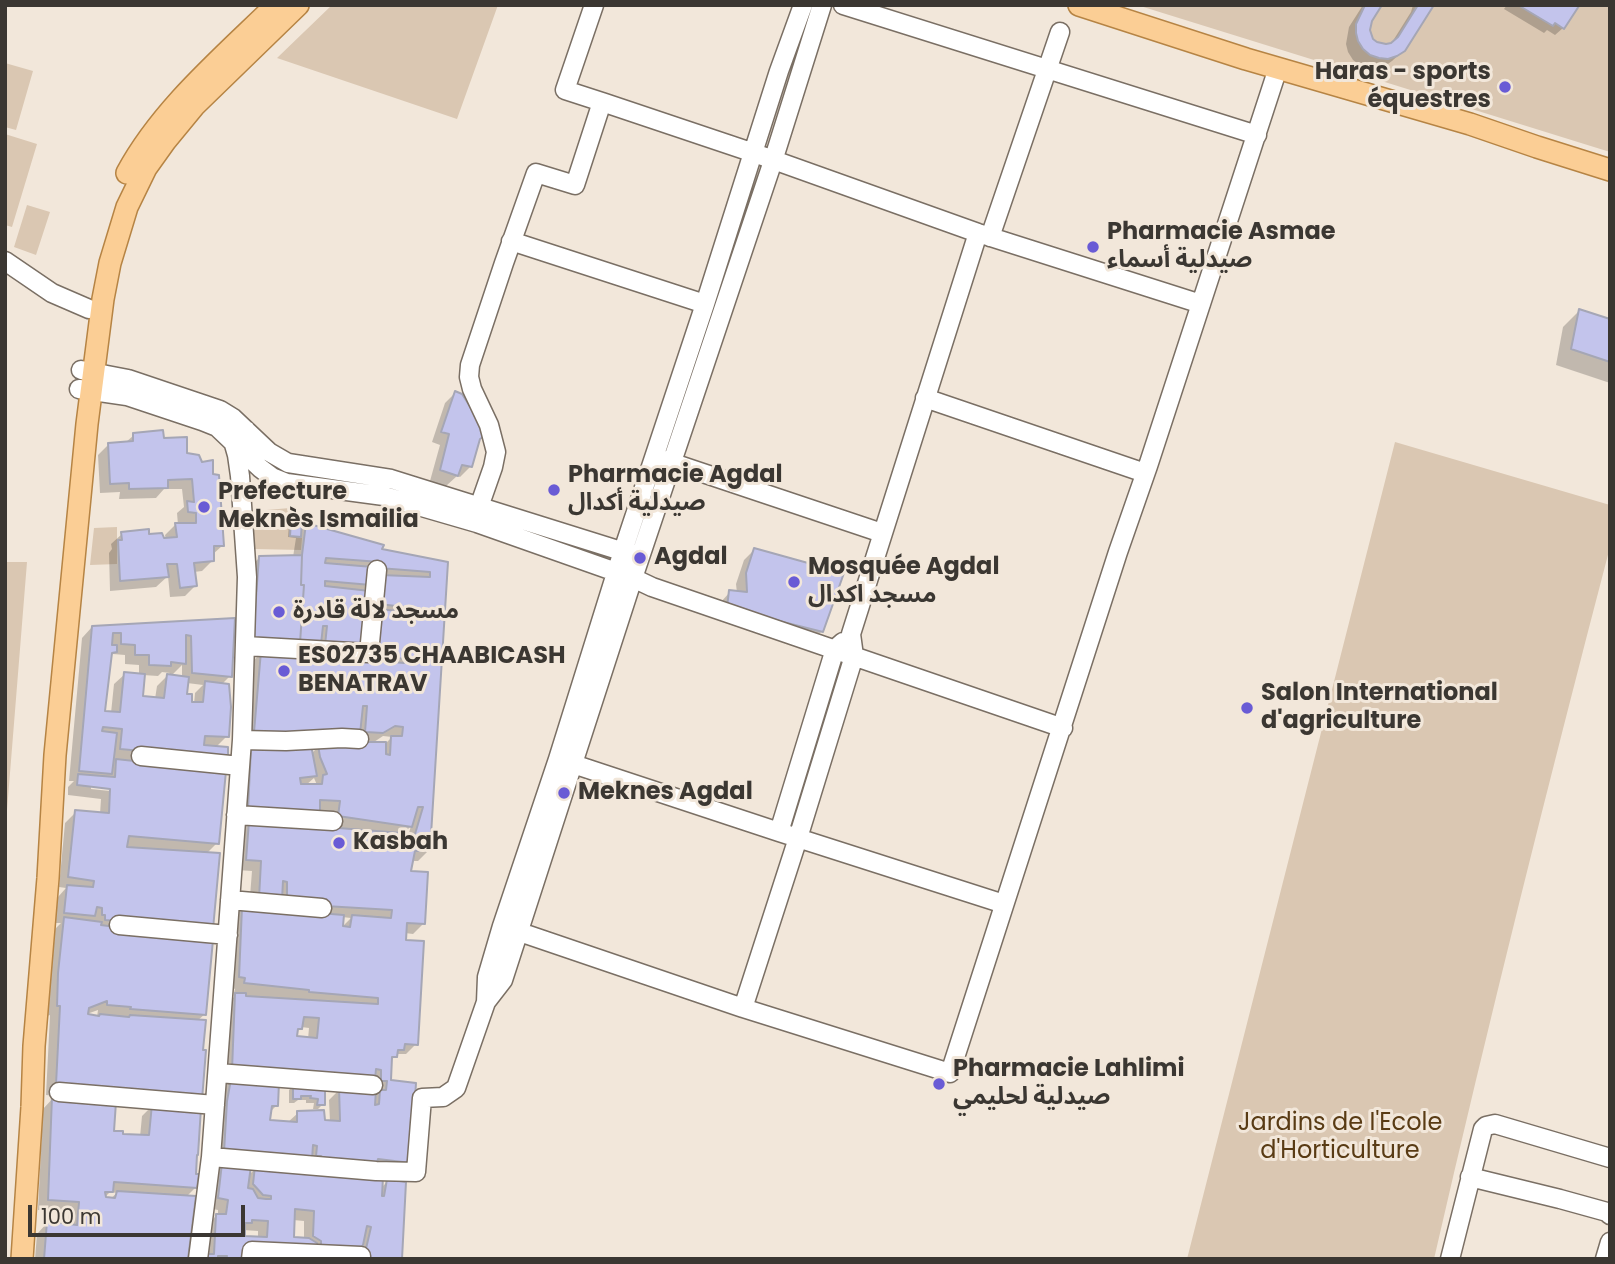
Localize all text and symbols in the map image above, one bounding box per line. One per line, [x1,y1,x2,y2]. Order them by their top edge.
place label: Haras - sports équestres [1315,59,1491,115]
marker: Haras - sports équestres [1497,79,1513,95]
place label: Pharmacie Asmae صيدلية أسماء [1107,219,1335,275]
marker: Pharmacie Asmae صيدلية أسماء [1085,239,1101,255]
place label: Pharmacie Agdal صيدلية أكدال [568,462,783,518]
place label: Prefecture Meknès Ismailia [218,479,419,535]
marker: Pharmacie Agdal صيدلية أكدال [546,482,562,498]
marker: Prefecture Meknès Ismailia [196,499,212,515]
place label: Agdal [654,544,728,572]
marker: Agdal [632,550,648,566]
place label: Mosquée Agdal مسجد اكدال [808,554,999,610]
marker: Mosquée Agdal مسجد اكدال [786,574,802,590]
place label: مسجد لالة قادرة [293,598,459,626]
marker: مسجد لالة قادرة [271,604,287,620]
place label: ES02735 CHAABICASH BENATRAV [298,643,566,699]
marker: ES02735 CHAABICASH BENATRAV [276,663,292,679]
place label: Salon International d'agriculture [1261,680,1498,736]
marker: Salon International d'agriculture [1239,700,1255,716]
place label: Meknes Agdal [578,779,753,807]
marker: Meknes Agdal [556,785,572,801]
place label: Kasbah [353,829,448,857]
marker: Kasbah [331,835,347,851]
place label: Pharmacie Lahlimi صيدلية لحليمي [953,1056,1184,1112]
marker: Pharmacie Lahlimi صيدلية لحليمي [931,1076,947,1092]
park label: Jardins de I'Ecole d'Horticulture [1238,1110,1442,1166]
scale bar [32,1190,248,1234]
text: 100 m [41,1202,101,1231]

